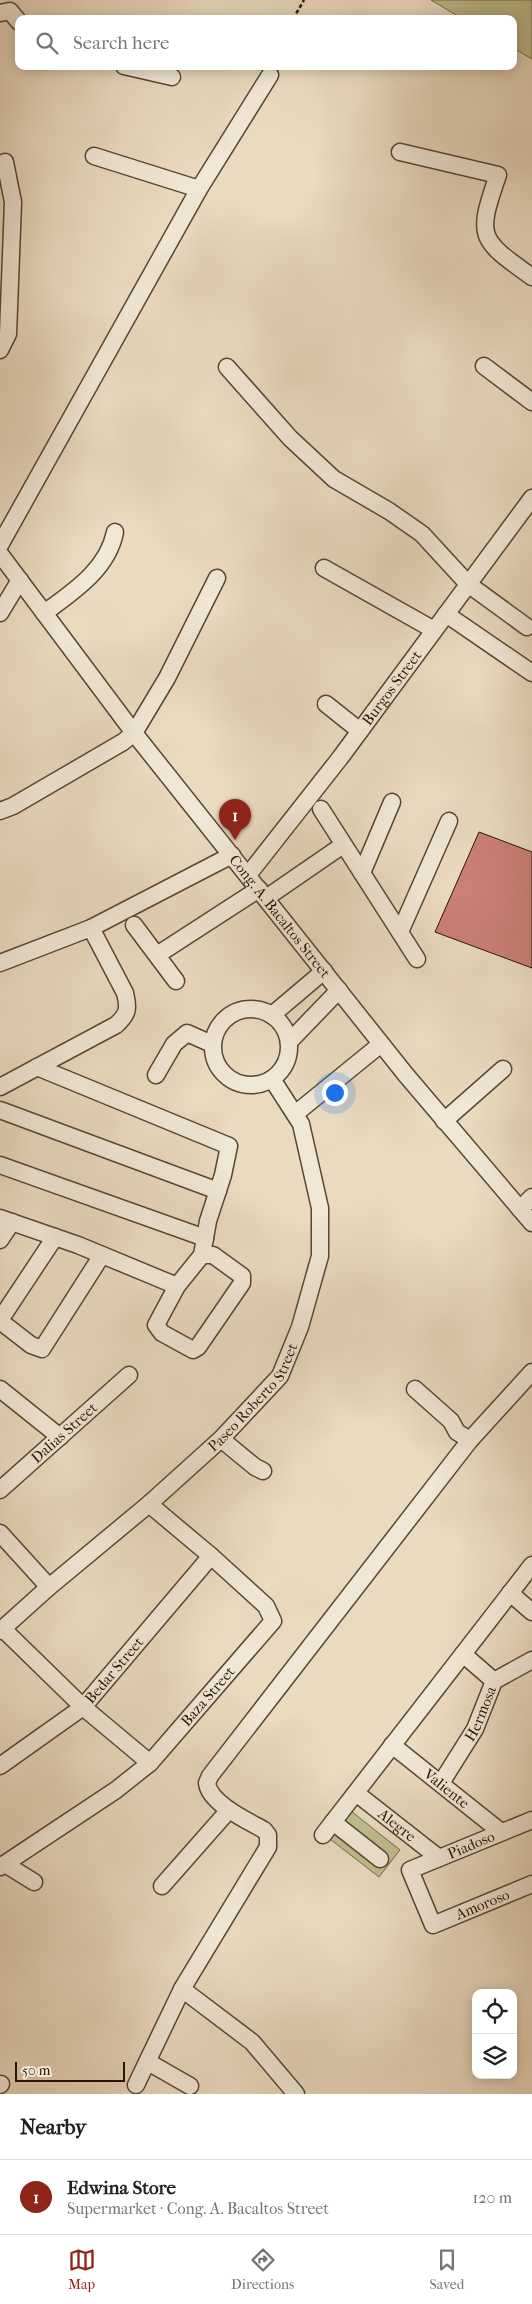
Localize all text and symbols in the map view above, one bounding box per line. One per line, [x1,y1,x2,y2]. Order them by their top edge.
search box [15,15,517,70]
icon: search [33,29,61,57]
text: Search here [73,32,169,54]
street label: Burgos Street [358,646,426,729]
pin: 1 [219,799,251,840]
street label: Cong. A. Bacaltos Street [225,851,335,982]
your location [322,1080,348,1106]
street label: Paseo Roberto Street [204,1340,302,1455]
street label: Dalias Street [27,1398,101,1467]
street label: Bedar Street [81,1633,148,1707]
street label: Baza Street [177,1662,239,1730]
street label: Hermosa [461,1683,500,1745]
street label: Valiente [420,1764,474,1813]
street label: Alegre [374,1804,420,1846]
street label: Piadoso [445,1827,498,1863]
street label: Amoroso [452,1885,512,1924]
map controls [472,1989,517,2079]
button: locate [472,1989,517,2034]
button: layers [472,2034,517,2079]
scale bar [15,2059,125,2082]
text: 50 m [22,2062,50,2079]
text: Nearby [20,2115,86,2139]
text: Edwina Store [67,2177,176,2199]
text: 1 [33,2188,39,2207]
text: 120 m [473,2188,512,2207]
text: Supermarket · Cong. A. Bacaltos Street [67,2199,329,2218]
tab: Map [68,2246,96,2293]
tab: Directions [231,2246,294,2293]
tab: Saved [430,2246,464,2293]

